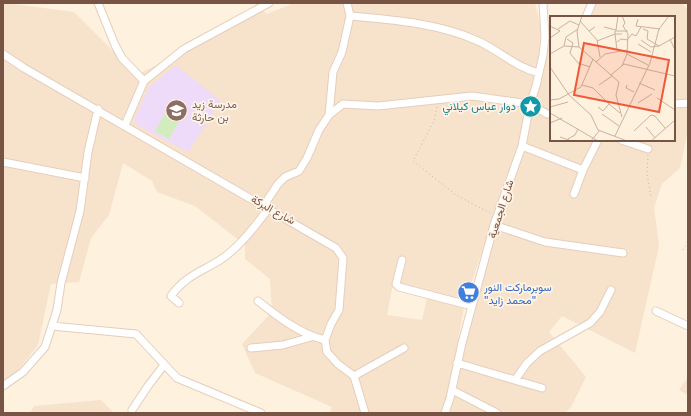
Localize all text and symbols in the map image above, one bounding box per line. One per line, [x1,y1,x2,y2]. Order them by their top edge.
inset map [550,16,675,141]
place icon: دوار عباس كيلاني [518,93,544,119]
school or university icon: مدرسة زيد بن حارثة [164,97,190,123]
place label: مدرسة زيد بن حارثة [192,98,237,124]
place label: دوار عباس كيلاني [442,100,516,116]
street label: شارع الجمعية [485,178,518,240]
street label: شارع البركة [248,193,298,228]
supermarket icon: سوبرماركت النور "محمد زايد" [456,280,482,306]
place label: سوبرماركت النور "محمد زايد" [483,281,552,307]

